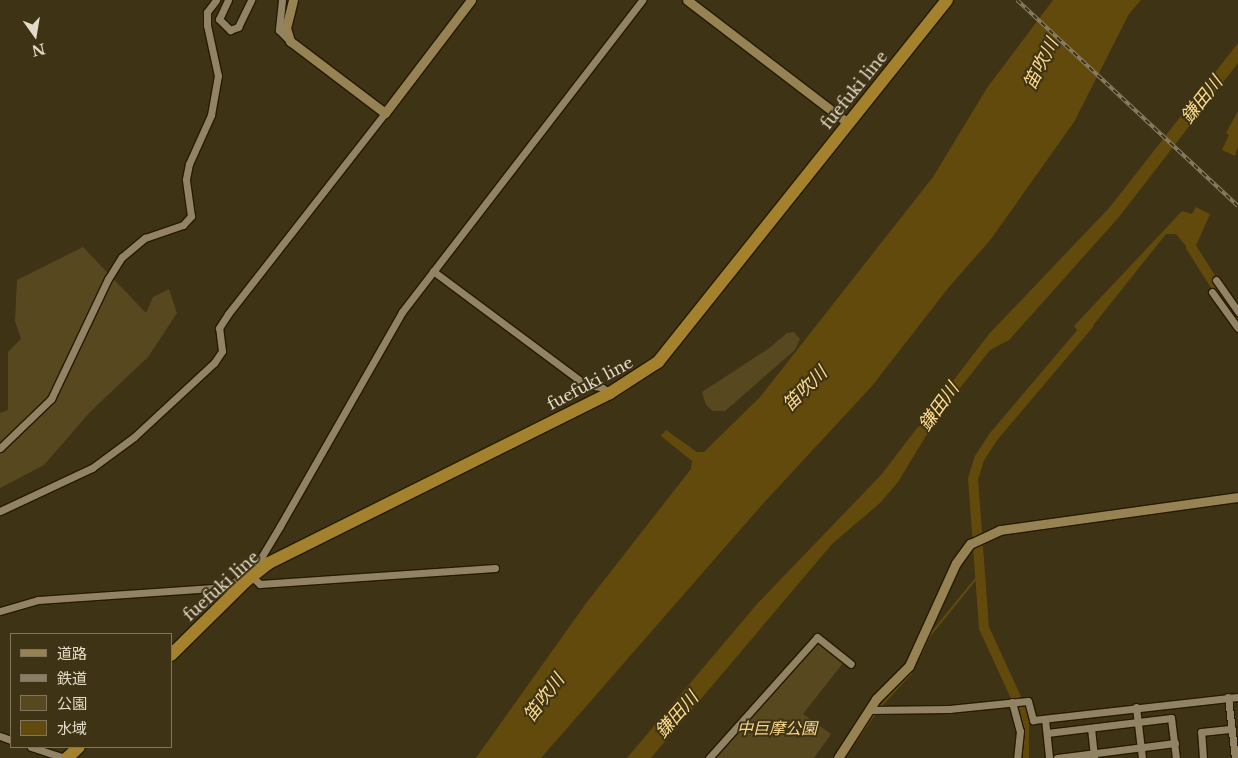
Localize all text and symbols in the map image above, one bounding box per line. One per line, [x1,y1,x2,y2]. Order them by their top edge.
north arrow [10,10,60,60]
water label: 笛吹川 [1019,35,1063,93]
text: N [30,39,47,60]
street label: fuefuki line [817,47,891,133]
water label: 鎌田川 [1177,72,1227,128]
street label: fuefuki line [544,352,636,414]
water label: 笛吹川 [778,362,832,416]
water label: 鎌田川 [914,379,964,435]
street label: fuefuki line [179,547,263,625]
legend [10,633,172,748]
text: 道路 [57,644,87,663]
text: 鉄道 [57,669,87,688]
water label: 笛吹川 [519,670,569,726]
water label: 鎌田川 [651,688,703,742]
text: 公園 [57,694,87,713]
park label: 中巨摩公園 [737,718,817,738]
text: 水域 [57,719,87,738]

